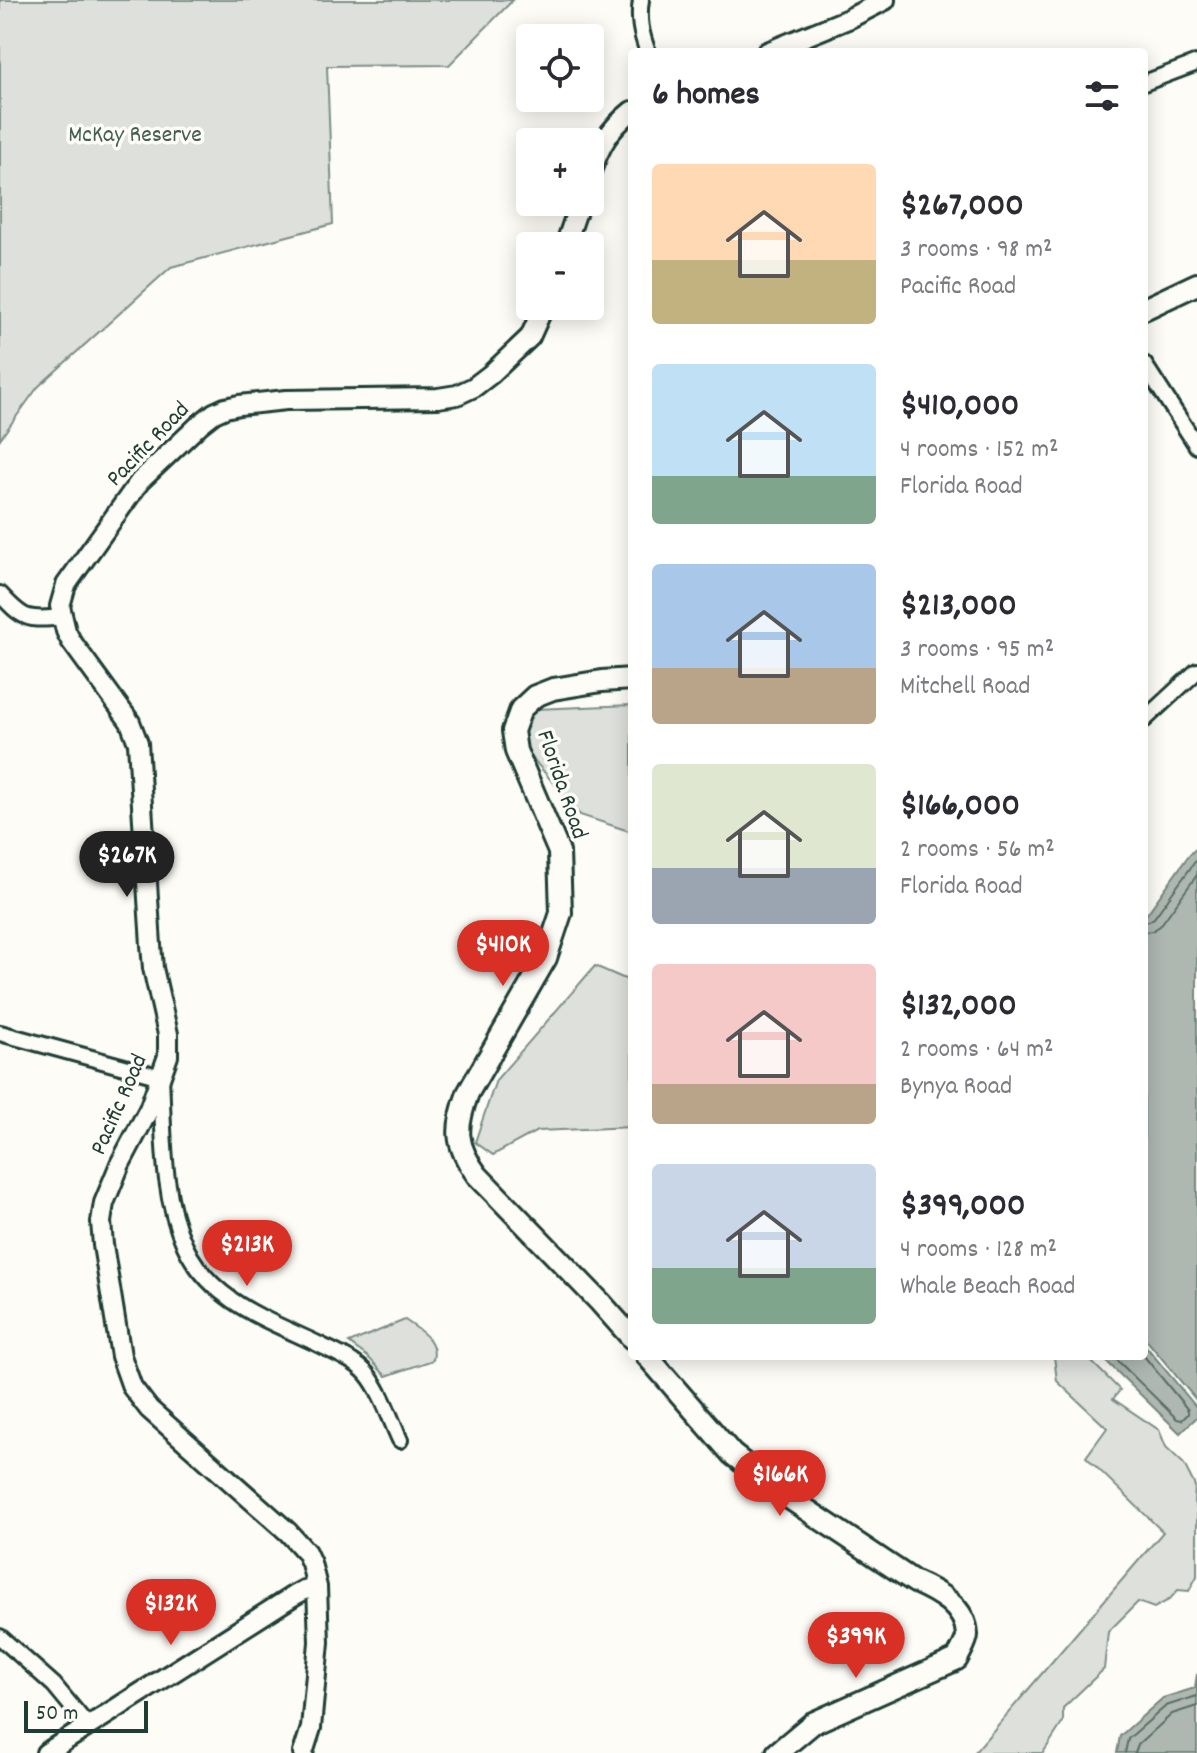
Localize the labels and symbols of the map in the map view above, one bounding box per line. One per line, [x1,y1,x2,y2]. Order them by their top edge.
park label: McKay Reserve [68,119,202,153]
street label: Pacific Road [99,395,199,495]
street label: Florida Road [526,726,596,844]
pin: $267K [71,831,183,899]
pin: $410K [447,920,559,988]
street label: Pacific Road [83,1049,157,1161]
pin: $213K [191,1220,303,1288]
pin: $166K [724,1450,836,1518]
pin: $132K [115,1579,227,1647]
pin: $399K [800,1612,912,1680]
scale bar [24,1697,148,1733]

